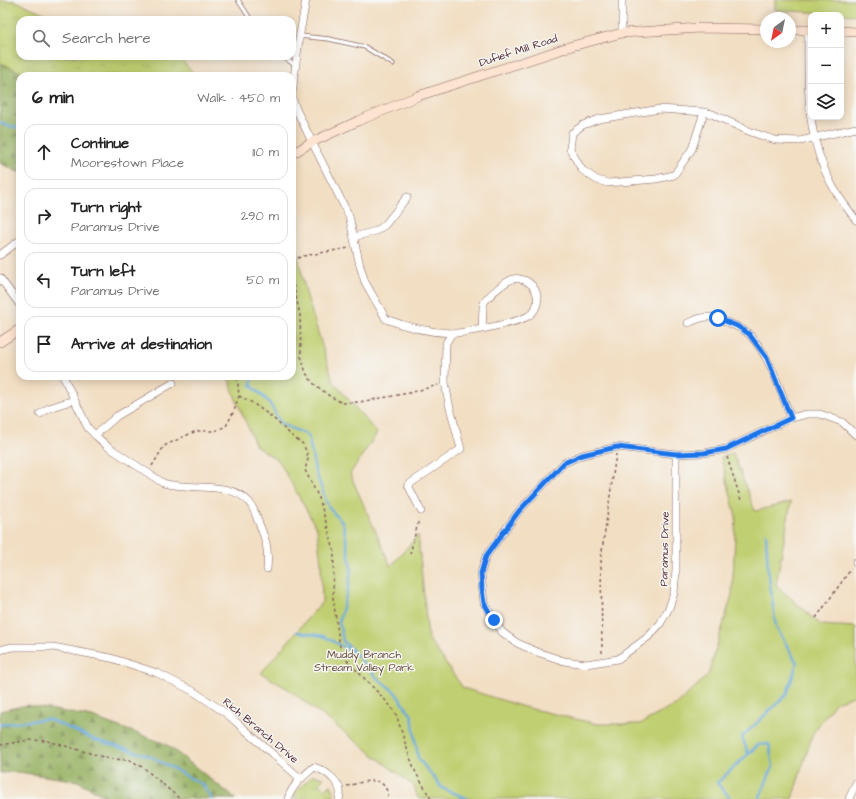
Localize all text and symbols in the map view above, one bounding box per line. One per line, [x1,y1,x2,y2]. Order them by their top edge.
north arrow [760,12,796,48]
map controls [808,12,844,120]
button: + [808,12,844,48]
search box [16,16,296,60]
icon: search [30,27,52,49]
text: Search here [62,28,151,49]
street label: Dufief Mill Road [477,31,560,70]
button: − [808,48,844,84]
button: layers [808,84,844,120]
text: 6 min [32,86,74,110]
text: Walk · 450 m [197,89,280,107]
text: Continue [71,133,129,154]
icon: ahead [33,141,55,163]
text: 110 m [252,143,279,161]
text: Moorestown Place [71,154,184,172]
text: Turn right [71,197,142,218]
icon: right [33,205,55,227]
text: 290 m [241,207,279,225]
text: Paramus Drive [71,218,160,236]
text: Turn left [71,261,135,282]
icon: left [33,269,55,291]
text: 50 m [246,271,279,289]
text: Paramus Drive [71,282,160,300]
route start [709,309,727,327]
icon: arrive [33,333,55,355]
text: Arrive at destination [71,334,212,355]
street label: Paramus Drive [656,511,673,587]
route end [485,611,503,629]
park label: Muddy Branch Stream Valley Park [314,647,414,676]
street label: Rich Branch Drive [220,694,302,767]

